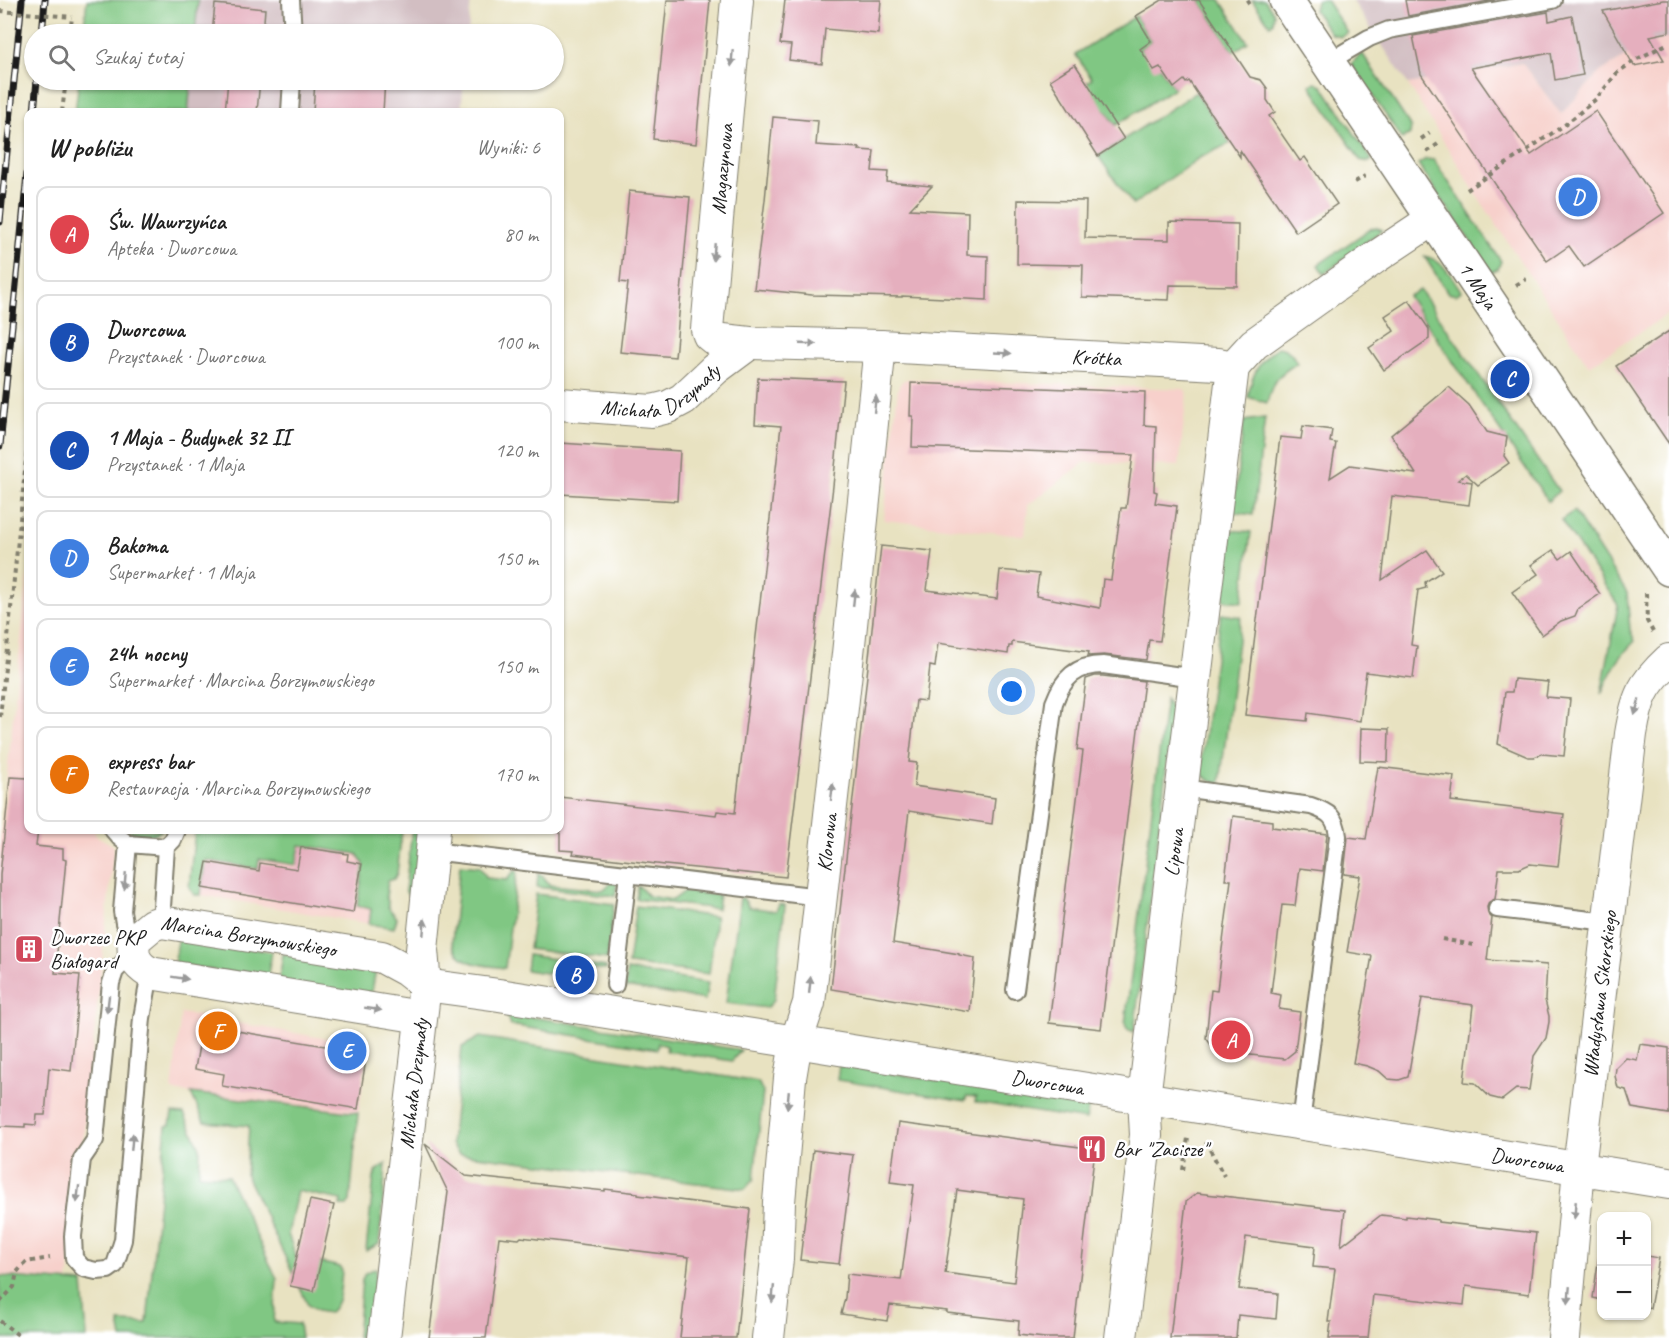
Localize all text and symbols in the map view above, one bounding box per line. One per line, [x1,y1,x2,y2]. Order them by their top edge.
search box [24,24,564,90]
icon: search [45,41,78,74]
text: Szukaj tutaj [93,43,183,71]
one-way arrow [727,49,737,68]
street label: Magazynowa [705,121,739,215]
text: W pobliżu [48,131,131,164]
text: Wyniki: 6 [477,135,540,160]
pin: D [1558,174,1598,220]
text: Św. Wawrzyńca [107,208,226,236]
text: A [64,222,75,247]
text: 80 m [504,222,538,247]
text: Apteka · Dworcowa [107,236,236,261]
one-way arrow [709,243,719,262]
street label: 1 Maja [1453,257,1504,315]
text: Dworcowa [107,316,185,344]
text: B [64,330,75,355]
text: 100 m [495,330,538,355]
one-way arrow [799,339,818,349]
street label: Krótka [1071,343,1123,372]
text: Przystanek · Dworcowa [107,344,265,369]
one-way arrow [994,348,1013,357]
pin: C [1490,356,1530,401]
street label: Michała Drzymały [600,357,726,424]
one-way arrow [870,394,880,413]
text: 1 Maja - Budynek 32 II [107,424,290,452]
text: C [65,438,74,463]
text: 120 m [495,438,538,463]
text: Przystanek · 1 Maja [107,452,244,477]
text: Bakoma [107,532,167,560]
text: D [64,546,75,571]
text: 150 m [495,546,538,571]
text: Supermarket · 1 Maja [107,560,255,585]
one-way arrow [849,588,859,607]
text: 24h nocny [107,640,187,668]
text: E [64,654,75,679]
text: 150 m [495,654,538,679]
text: Supermarket · Marcina Borzymowskiego [107,668,373,693]
your location [997,677,1026,706]
one-way arrow [1632,698,1641,716]
text: express bar [107,748,193,776]
text: F [65,762,74,787]
text: 170 m [495,762,538,787]
text: Restauracja · Marcina Borzymowskiego [107,776,370,801]
one-way arrow [827,782,837,801]
street label: Klonowa [811,810,843,873]
street label: Lipowa [1158,825,1190,878]
one-way arrow [120,871,130,890]
street label: Władysława Sikorskiego [1577,908,1623,1078]
street label: Marcina Borzymowskiego [159,909,340,963]
one-way arrow [419,918,429,937]
place label: Dworzec PKP Białogard [50,924,147,974]
building icon: Dworzec PKP Białogard [13,933,45,965]
pin: B [556,952,594,998]
one-way arrow [171,974,190,983]
one-way arrow [806,976,815,995]
one-way arrow [104,994,113,1013]
one-way arrow [364,1005,383,1014]
pin: F [198,1008,238,1054]
street label: Michała Drzymały [393,1016,434,1150]
pin: A [1212,1018,1250,1062]
pin: E [328,1028,366,1074]
street label: Dworcowa [1009,1064,1088,1102]
one-way arrow [783,1090,793,1109]
one-way arrow [127,1132,136,1151]
restaurant icon: Bar "Zacisze" [1076,1133,1108,1165]
place label: Bar "Zacisze" [1113,1136,1211,1162]
street label: Dworcowa [1489,1141,1568,1179]
one-way arrow [73,1184,82,1203]
one-way arrow [1570,1200,1580,1219]
map controls [1597,1212,1651,1320]
button: + [1597,1212,1651,1266]
button: − [1597,1266,1651,1320]
one-way arrow [769,1285,778,1304]
one-way arrow [1564,1285,1573,1304]

